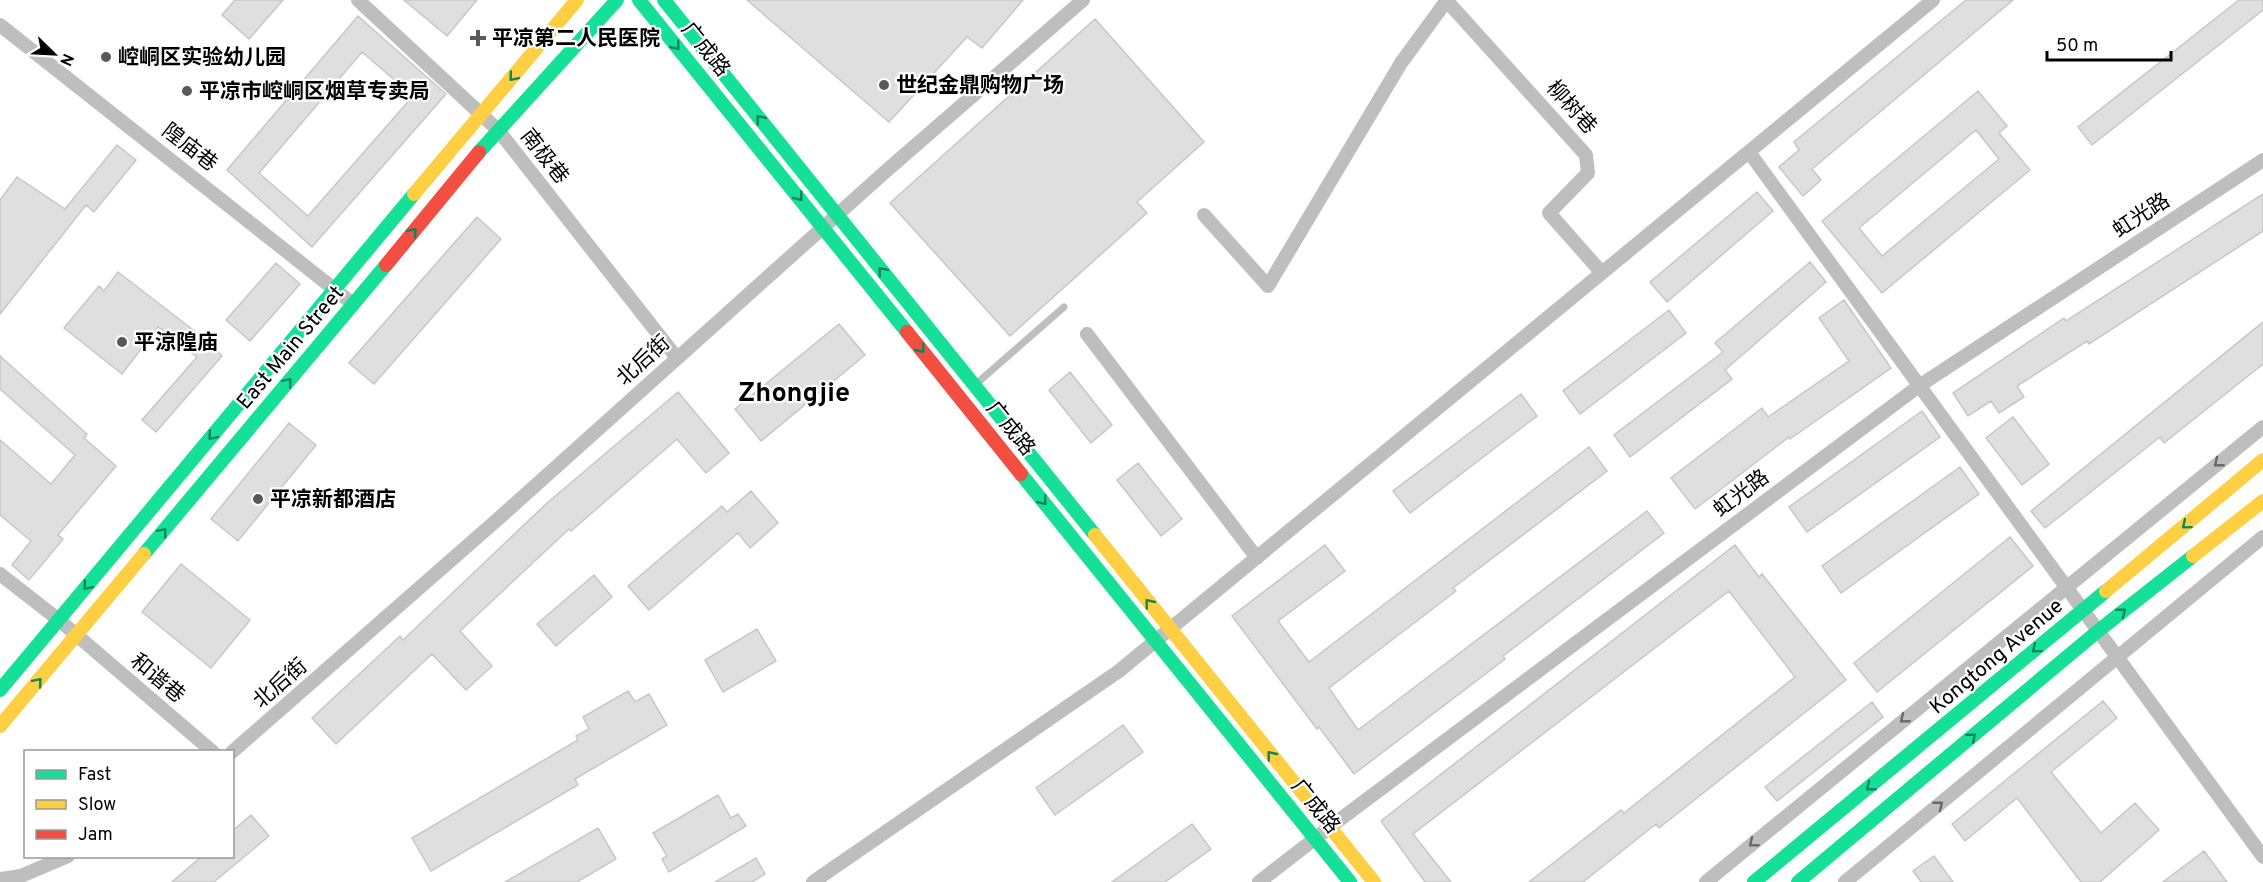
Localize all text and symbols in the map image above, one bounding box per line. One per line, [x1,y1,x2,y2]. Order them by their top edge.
street label: 广成路 [675,17,735,83]
north arrow [24,24,84,84]
scale bar [2047,24,2172,62]
place label: 平凉第二人民医院 [492,26,660,53]
marker: 平凉第二人民医院 [469,29,487,47]
text: 50 m [2056,35,2098,58]
one-way arrow [669,39,680,50]
place label: 崆峒区实验幼儿园 [118,45,286,72]
text: N [54,50,77,69]
marker: 崆峒区实验幼儿园 [99,50,113,64]
one-way arrow [509,70,520,81]
place label: 世纪金鼎购物广场 [896,73,1064,100]
street label: 柳树巷 [1540,76,1602,140]
marker: 世纪金鼎购物广场 [877,78,891,92]
place label: 平凉市崆峒区烟草专卖局 [199,79,430,106]
marker: 平凉市崆峒区烟草专卖局 [180,84,194,98]
one-way arrow [756,115,767,126]
street label: 隍庙巷 [156,118,222,178]
street label: 南极巷 [514,124,574,190]
street label: 虹光路 [2108,188,2176,245]
one-way arrow [791,190,802,201]
one-way arrow [405,228,416,239]
one-way arrow [878,267,889,278]
street label: East Main Street [232,281,351,415]
place label: 平涼隍庙 [134,330,218,357]
street label: 北后街 [612,330,676,392]
marker: 平涼隍庙 [115,335,129,349]
one-way arrow [913,342,924,353]
district label: Zhongjie [738,377,850,411]
one-way arrow [281,378,292,389]
street label: 广成路 [980,396,1040,462]
one-way arrow [209,429,220,440]
one-way arrow [2213,456,2224,467]
street label: 虹光路 [1709,464,1775,524]
place label: 平凉新都酒店 [270,487,396,514]
marker: 平凉新都酒店 [251,492,265,506]
one-way arrow [1035,495,1046,506]
one-way arrow [2182,517,2193,528]
one-way arrow [156,528,167,539]
one-way arrow [84,579,95,590]
street label: Kongtong Avenue [1925,593,2069,721]
one-way arrow [1146,599,1157,610]
one-way arrow [2115,609,2126,620]
one-way arrow [2032,642,2043,653]
street label: 和谐巷 [124,649,190,710]
street label: 北后街 [248,653,314,715]
one-way arrow [31,678,42,689]
one-way arrow [1900,712,1911,723]
one-way arrow [1965,733,1976,744]
legend [24,750,234,858]
one-way arrow [1268,750,1279,761]
text: Fast [78,764,111,787]
street label: 广成路 [1285,774,1345,840]
one-way arrow [1866,780,1877,791]
text: Slow [78,794,116,817]
one-way arrow [1932,801,1943,812]
text: Jam [78,824,113,847]
one-way arrow [1749,836,1760,847]

